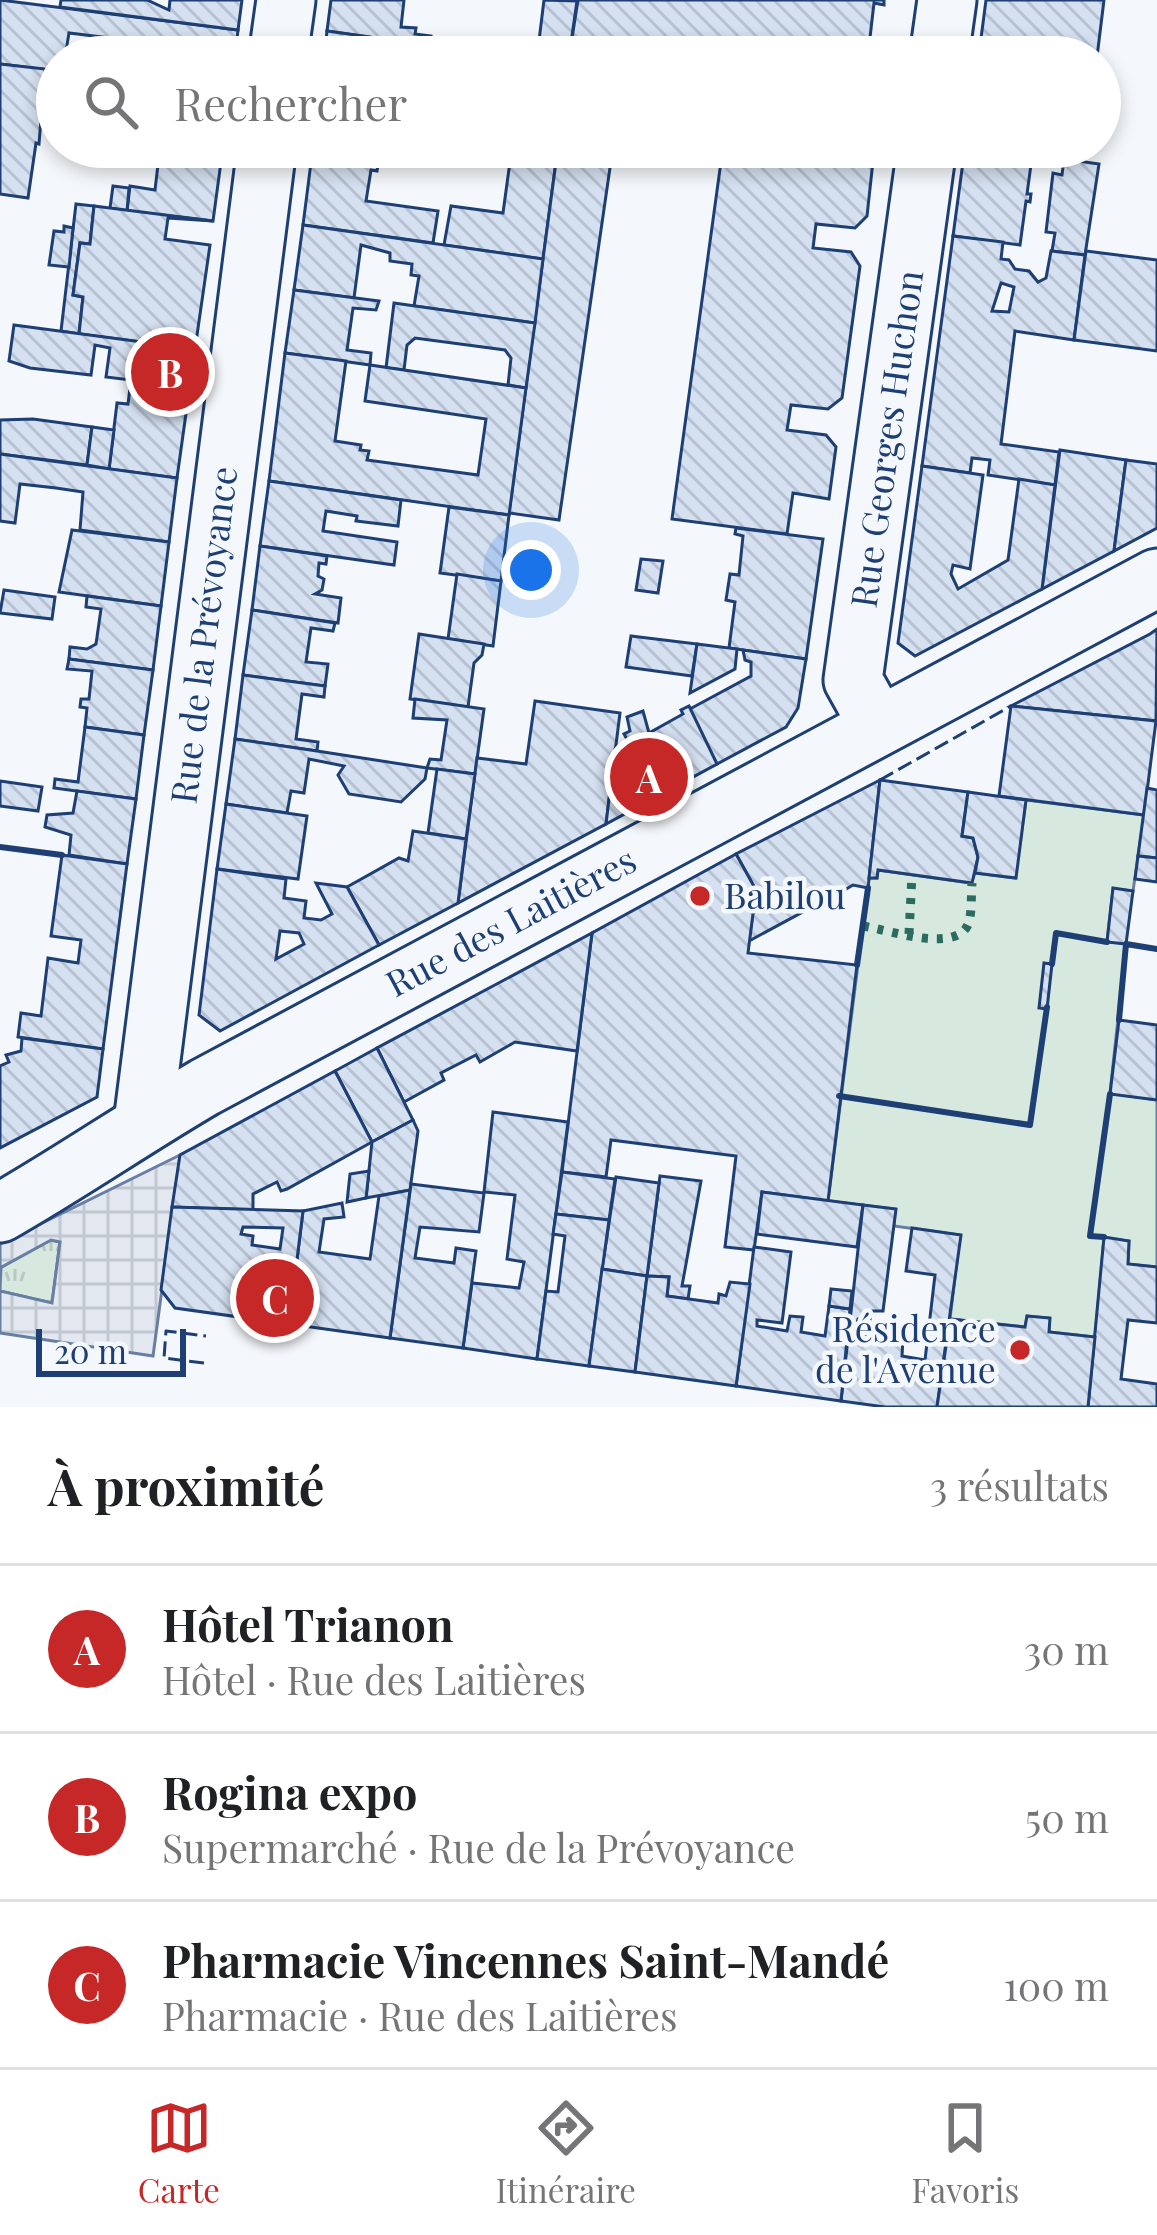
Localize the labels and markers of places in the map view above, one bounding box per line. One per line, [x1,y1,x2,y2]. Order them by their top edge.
pin: B [131,327,209,417]
pin: A [610,732,688,822]
place label: Babilou [724,870,846,918]
marker: Babilou [687,883,713,909]
pin: C [236,1253,314,1343]
place label: Résidence de l'Avenue [815,1303,996,1392]
marker: Résidence de l'Avenue [1007,1337,1033,1363]

